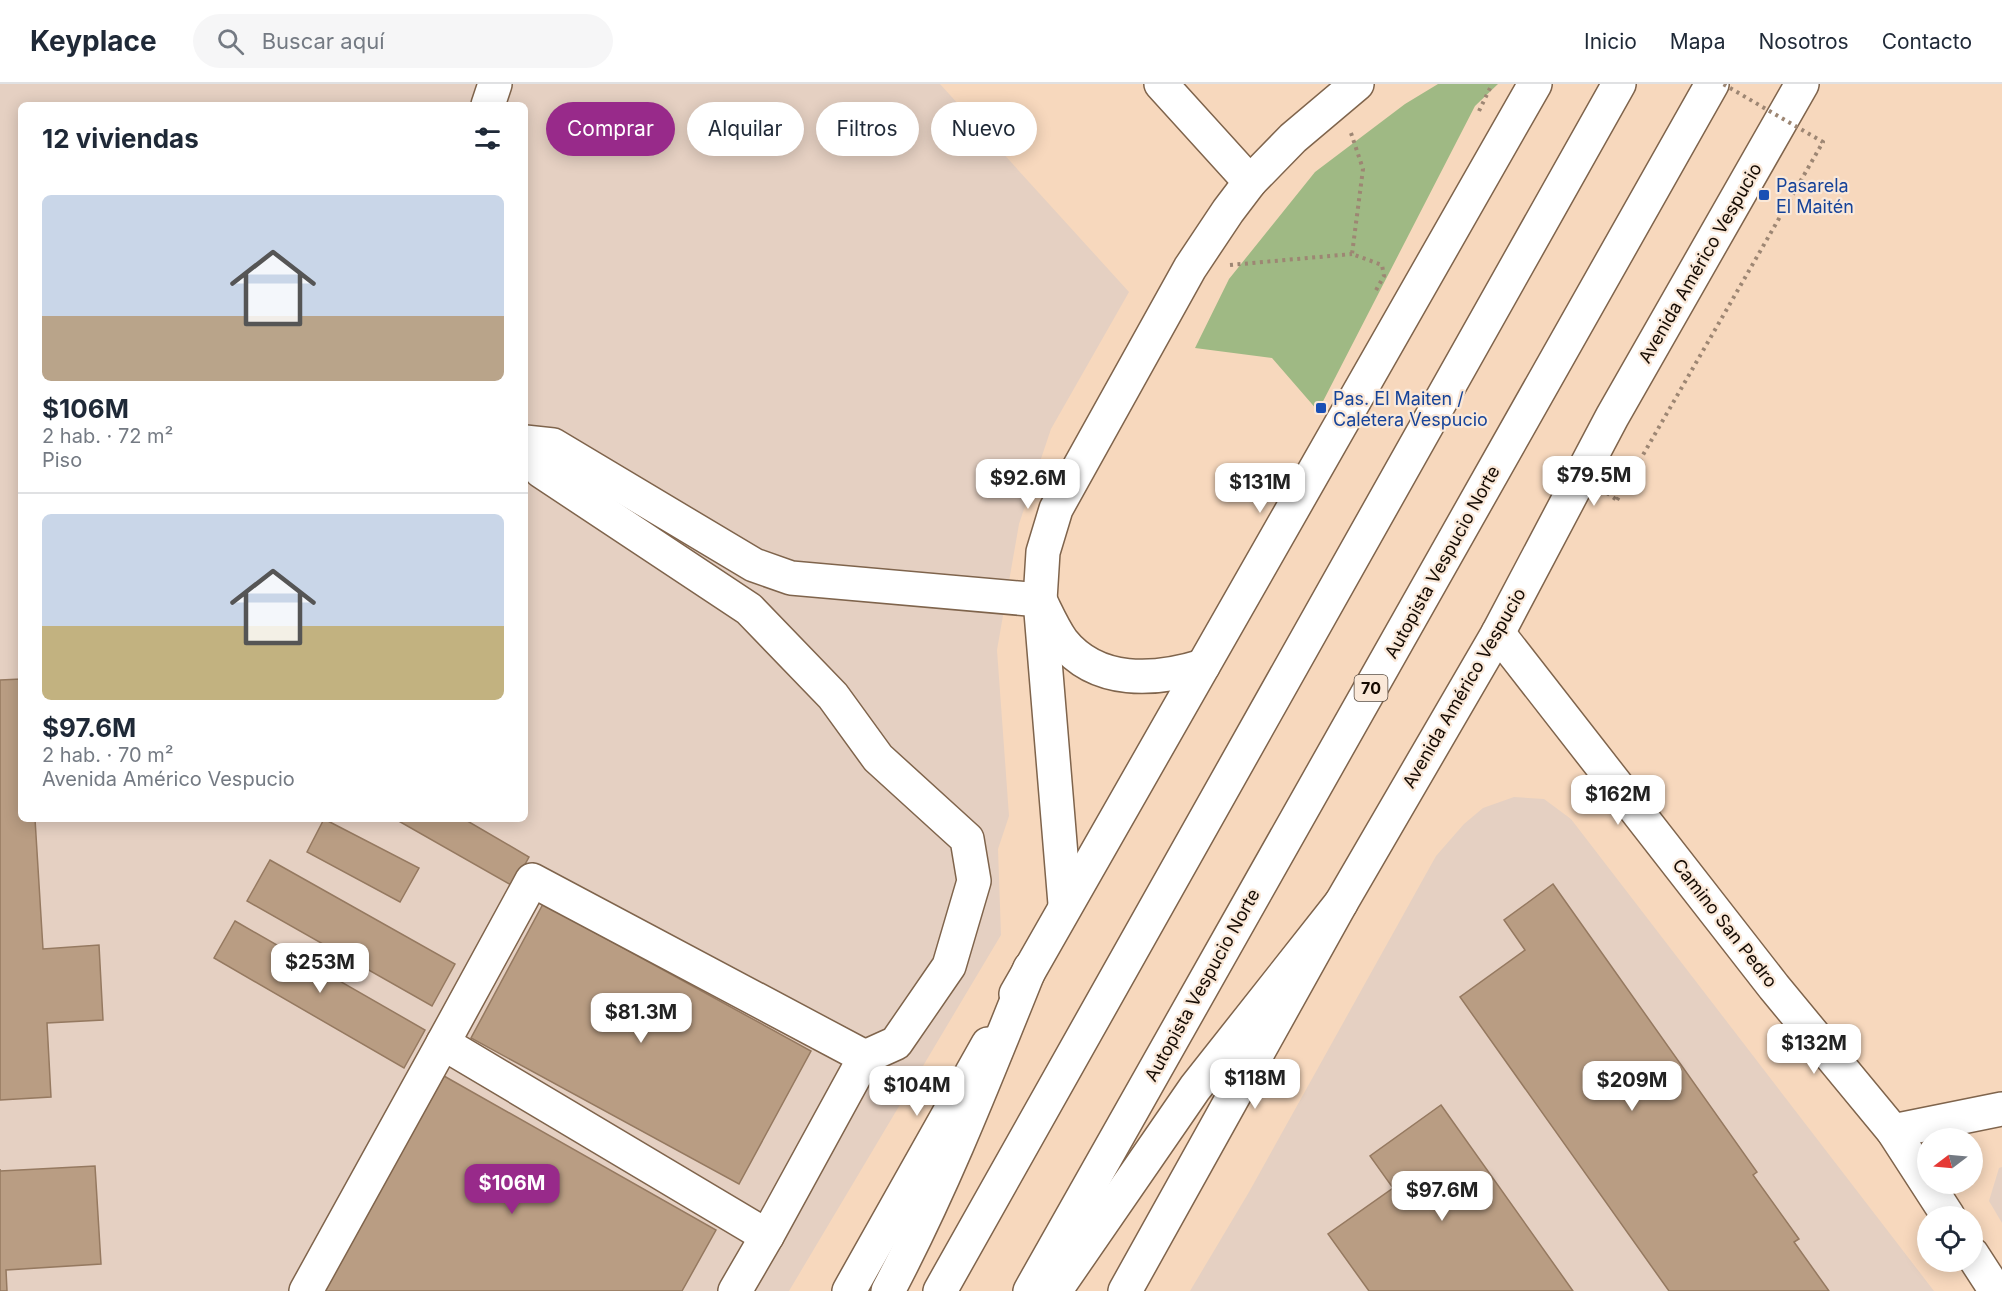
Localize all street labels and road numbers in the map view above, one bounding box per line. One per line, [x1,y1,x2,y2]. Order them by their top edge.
street label: Avenida Américo Vespucio [1634,159,1766,367]
street label: Autopista Vespucio Norte [1380,462,1504,662]
street label: Avenida Américo Vespucio [1398,584,1530,792]
road number: 70 [1354,675,1388,701]
street label: Camino San Pedro [1668,855,1782,991]
street label: Autopista Vespucio Norte [1140,885,1264,1085]

